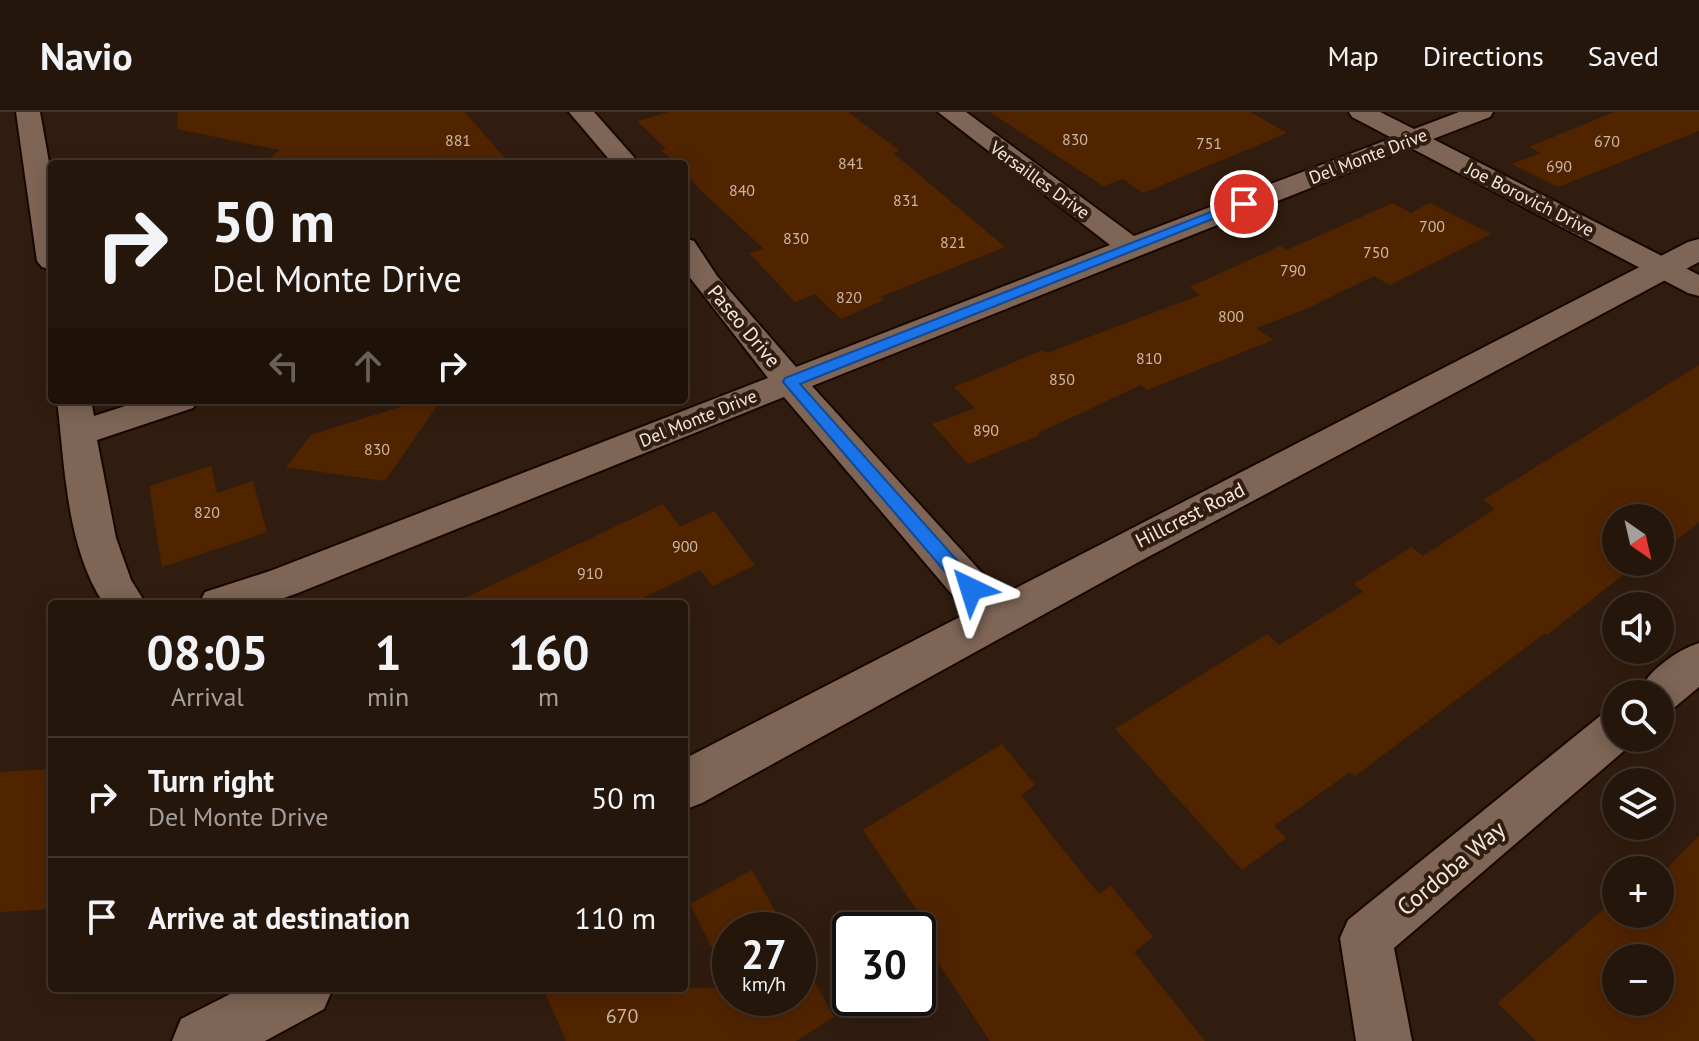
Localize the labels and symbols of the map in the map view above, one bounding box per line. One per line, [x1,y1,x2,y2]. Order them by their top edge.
street label: Del Monte Drive [1306,123,1430,189]
house number: 830 [1062,129,1088,149]
house number: 881 [445,130,471,150]
house number: 670 [1594,131,1620,151]
house number: 751 [1196,133,1222,153]
street label: Versailles Drive [985,135,1095,224]
house number: 841 [838,153,864,173]
street label: Joe Borovich Drive [1461,156,1598,241]
house number: 690 [1546,156,1572,176]
pin [1210,170,1278,238]
house number: 840 [729,180,755,200]
house number: 831 [893,190,919,210]
house number: 700 [1419,216,1445,236]
house number: 830 [783,228,809,248]
house number: 821 [940,232,966,252]
house number: 750 [1363,242,1389,262]
house number: 790 [1280,260,1306,280]
street label: Paseo Drive [702,279,786,373]
house number: 820 [836,287,862,307]
house number: 800 [1218,306,1244,326]
house number: 810 [1136,348,1162,368]
house number: 850 [1049,369,1075,389]
street label: Del Monte Drive [636,384,760,452]
house number: 890 [973,420,999,440]
house number: 830 [364,439,390,459]
street label: Hillcrest Road [1131,476,1249,554]
house number: 820 [194,502,220,522]
north arrow [1602,504,1674,576]
house number: 900 [672,536,698,556]
position arrow [929,547,1013,631]
house number: 910 [577,563,603,583]
street label: Cordoba Way [1390,814,1512,922]
speed limit sign: 30 [832,912,936,1016]
house number: 670 [606,1003,638,1029]

